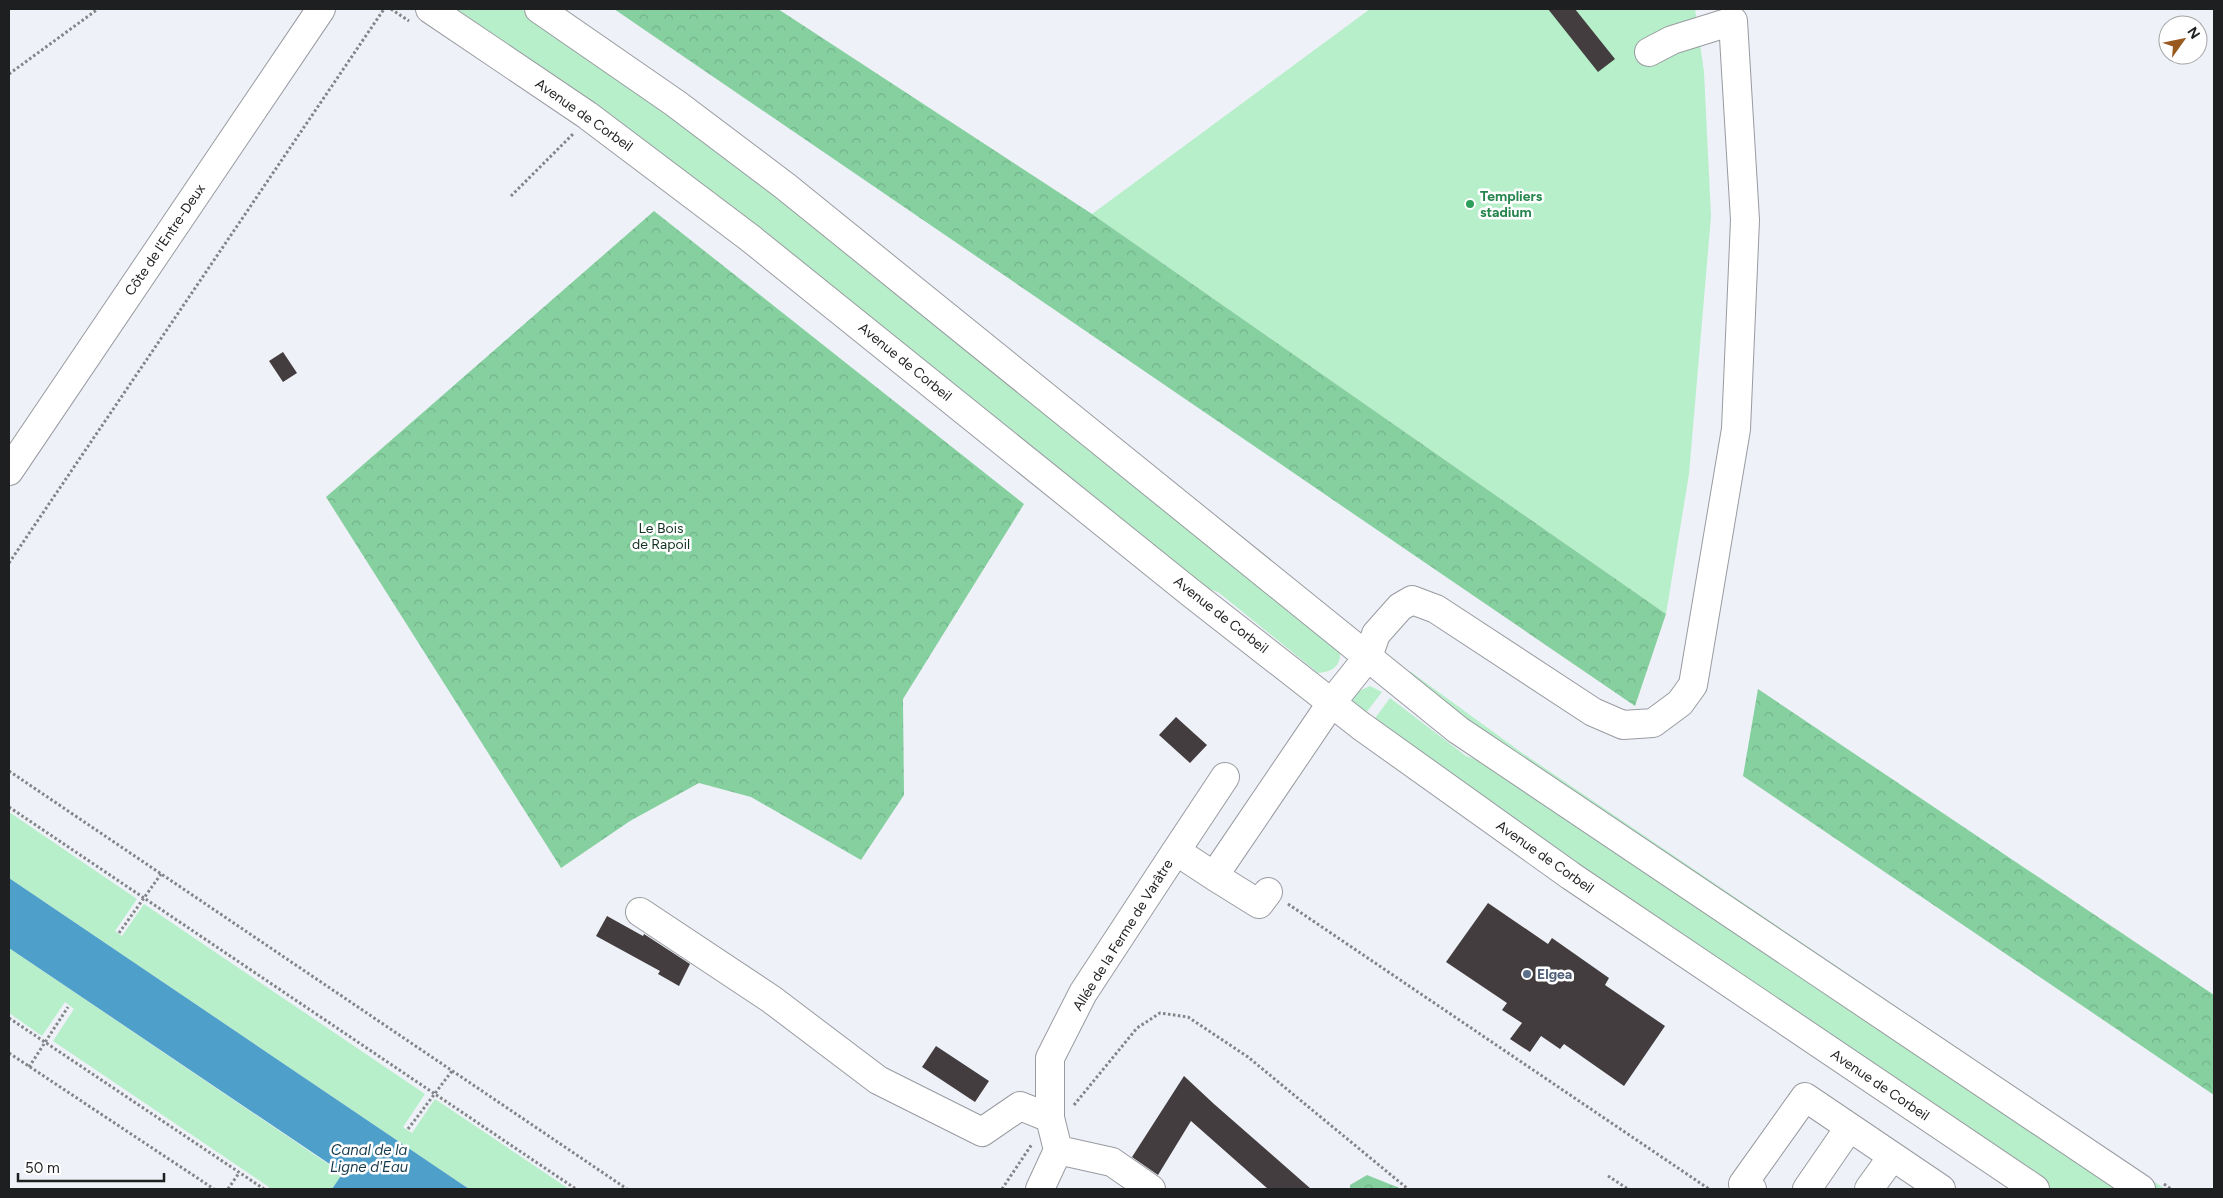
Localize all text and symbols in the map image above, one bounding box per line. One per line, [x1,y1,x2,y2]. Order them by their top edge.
north arrow [2158,15,2208,65]
text: N [2183,24,2204,42]
street label: Avenue de Corbeil [532,75,636,155]
street label: Côte de l'Entre-Deux [121,181,209,299]
place label: Templiers stadium [1480,188,1543,221]
marker: Templiers stadium [1464,198,1476,210]
street label: Avenue de Corbeil [855,319,955,405]
park label: Le Bois de Rapoil [632,520,690,553]
street label: Avenue de Corbeil [1170,573,1272,657]
street label: Avenue de Corbeil [1493,817,1597,897]
street label: Allée de la Ferme de Varâtre [1069,856,1177,1014]
place label: Elgea [1537,966,1572,983]
marker: Elgea [1521,968,1533,980]
street label: Avenue de Corbeil [1827,1046,1933,1124]
water label: Canal de la Ligne d'Eau [330,1141,408,1176]
scale bar [18,1150,164,1182]
text: 50 m [25,1159,60,1177]

